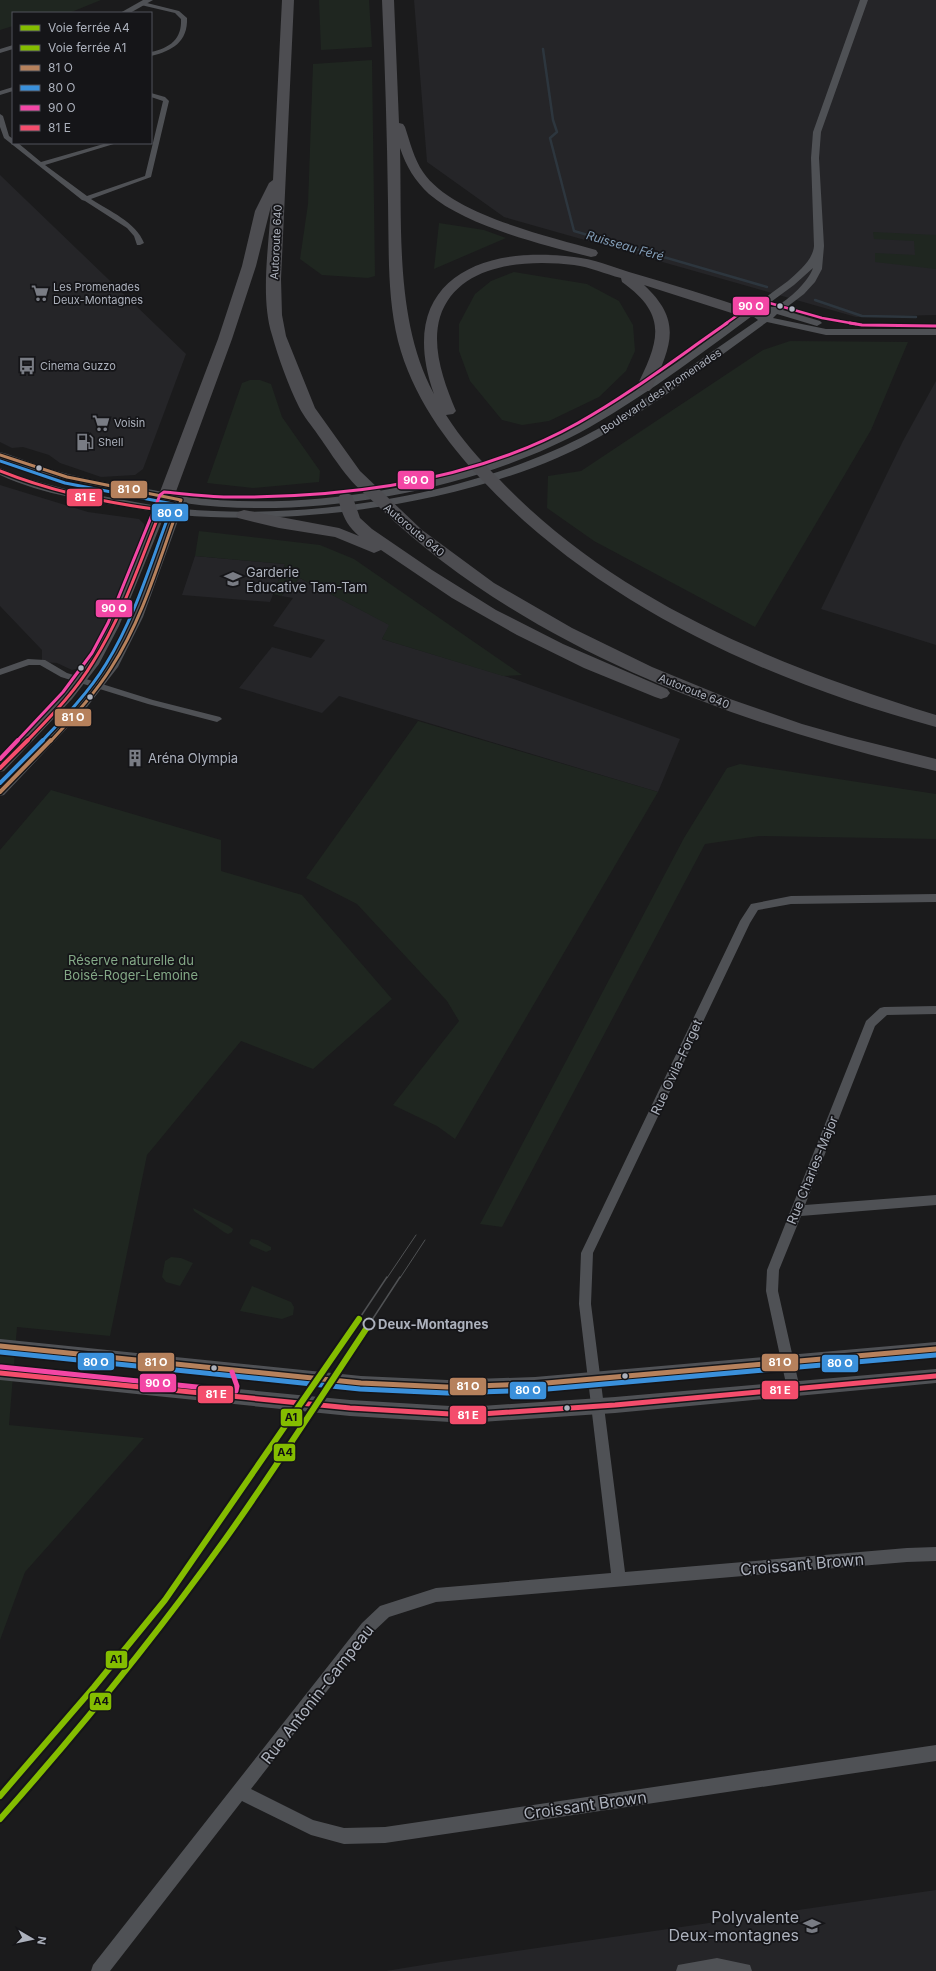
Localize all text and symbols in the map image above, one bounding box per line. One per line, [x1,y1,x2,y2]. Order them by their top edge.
legend [12,12,152,144]
text: Voie ferrée A4 [48,20,130,35]
text: Voie ferrée A1 [48,40,126,55]
text: 81 O [48,60,73,75]
text: 80 O [48,80,76,95]
text: 90 O [48,100,76,115]
text: 81 E [48,120,71,135]
street label: Autoroute 640 [267,204,285,280]
water label: Ruisseau Féré [585,227,666,264]
place label: Les Promenades Deux-Montagnes [53,280,143,307]
supermarket icon: Les Promenades Deux-Montagnes [30,283,50,303]
line badge: 90 O [732,296,770,316]
text: 90 O [738,299,764,313]
unlabelled marker [775,301,785,311]
unlabelled marker [787,304,797,314]
street label: Boulevard des Promenades [598,345,724,437]
bus stop icon: Cinema Guzzo [17,356,37,376]
place label: Cinema Guzzo [40,359,116,373]
supermarket icon: Voisin [91,413,111,433]
place label: Voisin [114,416,145,430]
fuel station icon: Shell [75,432,95,452]
place label: Shell [98,435,123,449]
unlabelled marker [34,463,44,473]
line badge: 90 O [397,470,435,490]
text: 90 O [403,473,429,487]
line badge: 81 O [110,480,148,499]
text: 81 O [118,482,140,496]
line badge: 81 E [66,488,103,507]
text: 81 E [74,490,96,504]
street label: Autoroute 640 [381,500,447,560]
line badge: 80 O [151,503,189,522]
text: 80 O [157,506,183,520]
place label: Garderie Educative Tam-Tam [246,564,367,595]
school or university icon: Garderie Educative Tam-Tam [223,569,243,589]
line badge: 90 O [95,599,133,618]
text: 90 O [101,601,127,615]
unlabelled marker [76,663,86,673]
street label: Autoroute 640 [657,670,731,712]
unlabelled marker [85,692,95,702]
line badge: 81 O [54,708,92,727]
text: 81 O [62,710,84,724]
building icon: Aréna Olympia [125,748,145,768]
place label: Aréna Olympia [148,750,238,766]
park label: Réserve naturelle du Boisé-Roger-Lemoine [64,952,198,983]
street label: Rue Ovila-Forget [647,1017,705,1117]
street label: Rue Charles-Major [783,1113,841,1226]
place label: Deux-Montagnes [378,1316,488,1332]
marker: Deux-Montagnes [362,1317,376,1331]
line badge: 80 O [77,1352,115,1371]
line badge: 81 O [137,1352,175,1372]
line badge: 81 O [761,1353,799,1372]
line badge: 80 O [821,1354,859,1373]
text: 80 O [83,1355,109,1369]
text: 81 O [145,1355,167,1369]
text: 81 O [769,1355,791,1369]
text: 80 O [827,1356,853,1370]
unlabelled marker [209,1363,219,1373]
unlabelled marker [620,1371,630,1381]
line badge: 90 O [139,1373,177,1393]
text: 90 O [145,1376,171,1390]
line badge: 81 O [449,1377,487,1396]
text: 81 O [457,1379,479,1393]
line badge: 81 E [761,1380,799,1400]
line badge: 80 O [509,1381,547,1400]
text: 80 O [515,1383,541,1397]
text: 81 E [769,1383,791,1397]
line badge: 81 E [197,1385,234,1404]
text: 81 E [205,1387,227,1401]
unlabelled marker [562,1403,572,1413]
line badge: 81 E [449,1405,487,1425]
line badge: A1 [280,1408,303,1427]
text: 81 E [457,1408,479,1422]
text: A1 [285,1410,297,1424]
line badge: A4 [273,1443,296,1462]
text: A4 [277,1445,293,1459]
street label: Croissant Brown [739,1549,865,1579]
street label: Rue Antonin-Campeau [256,1620,378,1768]
line badge: A1 [105,1650,128,1669]
text: A1 [110,1652,122,1666]
line badge: A4 [89,1692,112,1711]
text: A4 [93,1694,109,1708]
street label: Croissant Brown [522,1786,648,1824]
place label: Polyvalente Deux-montagnes [669,1907,799,1945]
school or university icon: Polyvalente Deux-montagnes [802,1916,822,1936]
north arrow [12,1919,52,1959]
text: N [34,1935,49,1946]

